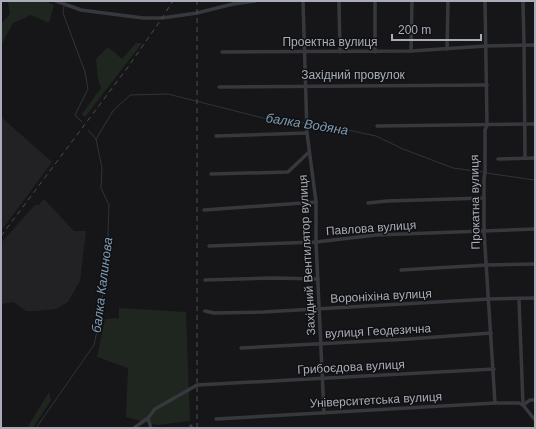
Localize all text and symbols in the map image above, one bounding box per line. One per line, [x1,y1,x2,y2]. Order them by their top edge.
scale bar [392,16,481,42]
text: 200 m [398,23,431,37]
street label: Проектна вулиця [282,35,378,49]
street label: Західний провулок [301,68,406,82]
water label: балка Водяна [265,110,349,138]
street label: Прокатна вулиця [467,154,483,250]
street label: Західний Вентилятор вулиця [296,174,318,336]
street label: Павлова вулиця [325,218,417,238]
water label: балка Калинова [89,236,115,334]
street label: Вороніхіна вулиця [330,286,432,306]
street label: вулиця Геодезична [325,321,432,341]
street label: Грибоєдова вулиця [297,357,405,377]
street label: Університетська вулиця [310,390,442,410]

